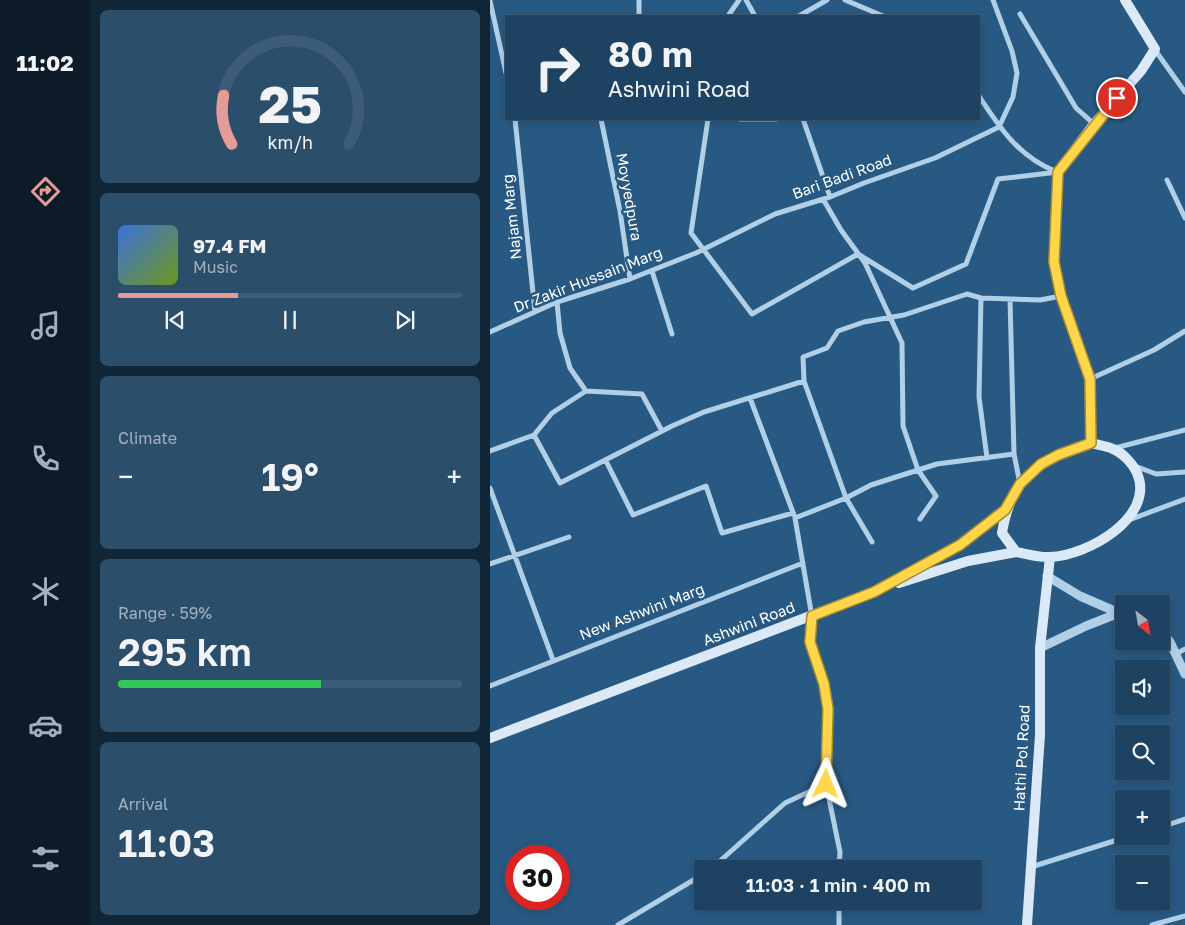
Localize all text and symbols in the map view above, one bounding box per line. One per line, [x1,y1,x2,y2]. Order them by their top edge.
text: 80 m [608,33,693,75]
icon: right [525,35,590,100]
text: 11:02 [16,49,74,76]
text: 25 [258,72,322,134]
text: Ashwini Road [608,75,750,102]
pin [1096,77,1138,119]
icon: arrive [1103,84,1131,112]
text: km/h [267,131,313,153]
street label: Bari Badi Road [790,150,894,202]
street label: Moyyedpura [613,151,647,242]
icon: directions [28,174,63,209]
street label: Najam Marg [498,174,524,261]
text: 97.4 FM [193,234,266,257]
street label: Dr Zakir Hussain Marg [511,242,665,316]
text: Music [193,257,238,277]
icon: previous [161,306,189,334]
icon: pause [276,306,304,334]
icon: next [391,306,419,334]
icon: music [28,308,63,343]
text: Climate [118,428,177,448]
icon: phone [28,441,63,476]
text: 19° [261,454,319,499]
text: − [118,460,133,493]
text: + [447,460,462,493]
icon: climate [28,574,63,609]
street label: New Ashwini Marg [577,579,707,643]
north arrow [1115,595,1170,650]
map controls [1115,595,1170,910]
street label: Ashwini Road [700,597,797,649]
text: Range · 59% [118,603,212,623]
text: 295 km [118,629,252,674]
button: sound [1115,660,1170,715]
street label: Hathi Pol Road [1009,704,1033,812]
icon: car [28,708,63,743]
button: search [1115,725,1170,780]
position arrow [799,757,851,809]
button: + [1115,790,1170,845]
text: Arrival [118,794,168,814]
text: 11:03 [118,820,215,865]
icon: filters [28,841,63,876]
speed limit sign: 30 [505,845,570,910]
button: − [1115,855,1170,910]
text: 11:03 · 1 min · 400 m [746,873,930,896]

